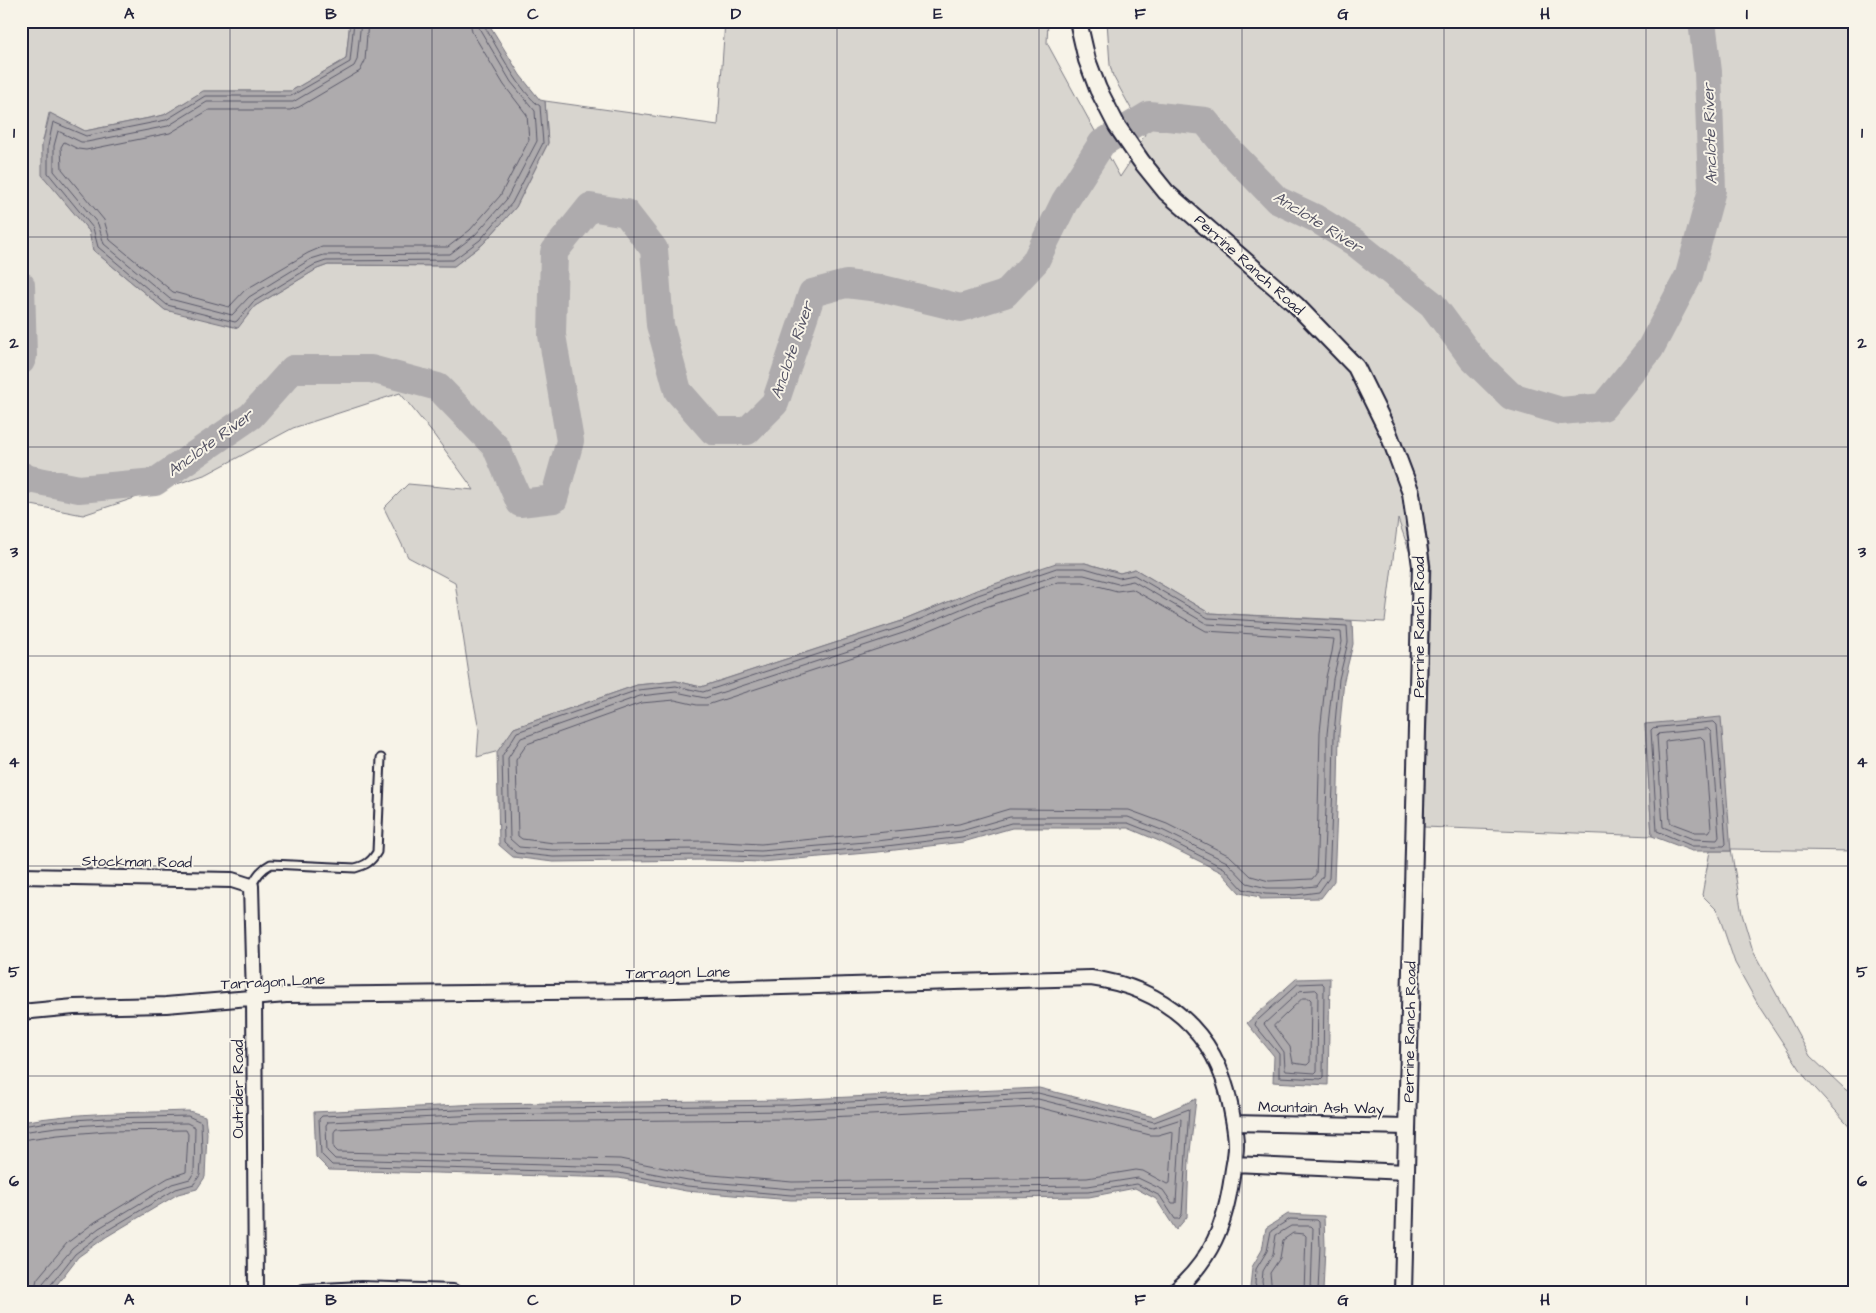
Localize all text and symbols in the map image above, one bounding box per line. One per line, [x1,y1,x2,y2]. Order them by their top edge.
text: A [124,3,135,25]
text: B [325,3,337,25]
text: C [527,3,539,25]
text: D [731,3,742,25]
text: E [933,3,943,25]
text: F [1134,3,1146,25]
text: G [1337,3,1349,25]
text: H [1540,3,1550,25]
text: I [1746,3,1748,25]
water label: Anclote River [1697,81,1723,185]
text: 1 [13,122,16,144]
text: 1 [1861,122,1864,144]
water label: Anclote River [1269,186,1369,259]
street label: Perrine Ranch Road [1189,210,1309,320]
water label: Anclote River [765,297,820,401]
text: 2 [8,332,19,354]
text: 2 [1856,332,1867,354]
water label: Anclote River [163,403,259,482]
text: 3 [9,541,19,563]
text: 3 [1857,541,1867,563]
street label: Perrine Ranch Road [1409,556,1430,698]
text: 4 [9,751,20,773]
text: 4 [1857,751,1868,773]
street label: Stockman Road [82,851,193,873]
text: 5 [8,961,20,983]
street label: Perrine Ranch Road [1398,961,1422,1103]
text: 5 [1856,961,1868,983]
street label: Tarragon Lane [626,962,730,985]
street label: Tarragon Lane [220,969,326,996]
street label: Outrider Road [228,1039,249,1138]
street label: Mountain Ash Way [1258,1096,1384,1121]
text: 6 [9,1170,19,1192]
text: 6 [1857,1170,1867,1192]
text: A [124,1289,135,1311]
text: B [325,1289,337,1311]
text: C [527,1289,539,1311]
text: D [731,1289,742,1311]
text: E [933,1289,943,1311]
text: F [1134,1289,1146,1311]
text: G [1337,1289,1349,1311]
text: H [1540,1289,1550,1311]
text: I [1746,1289,1748,1311]

